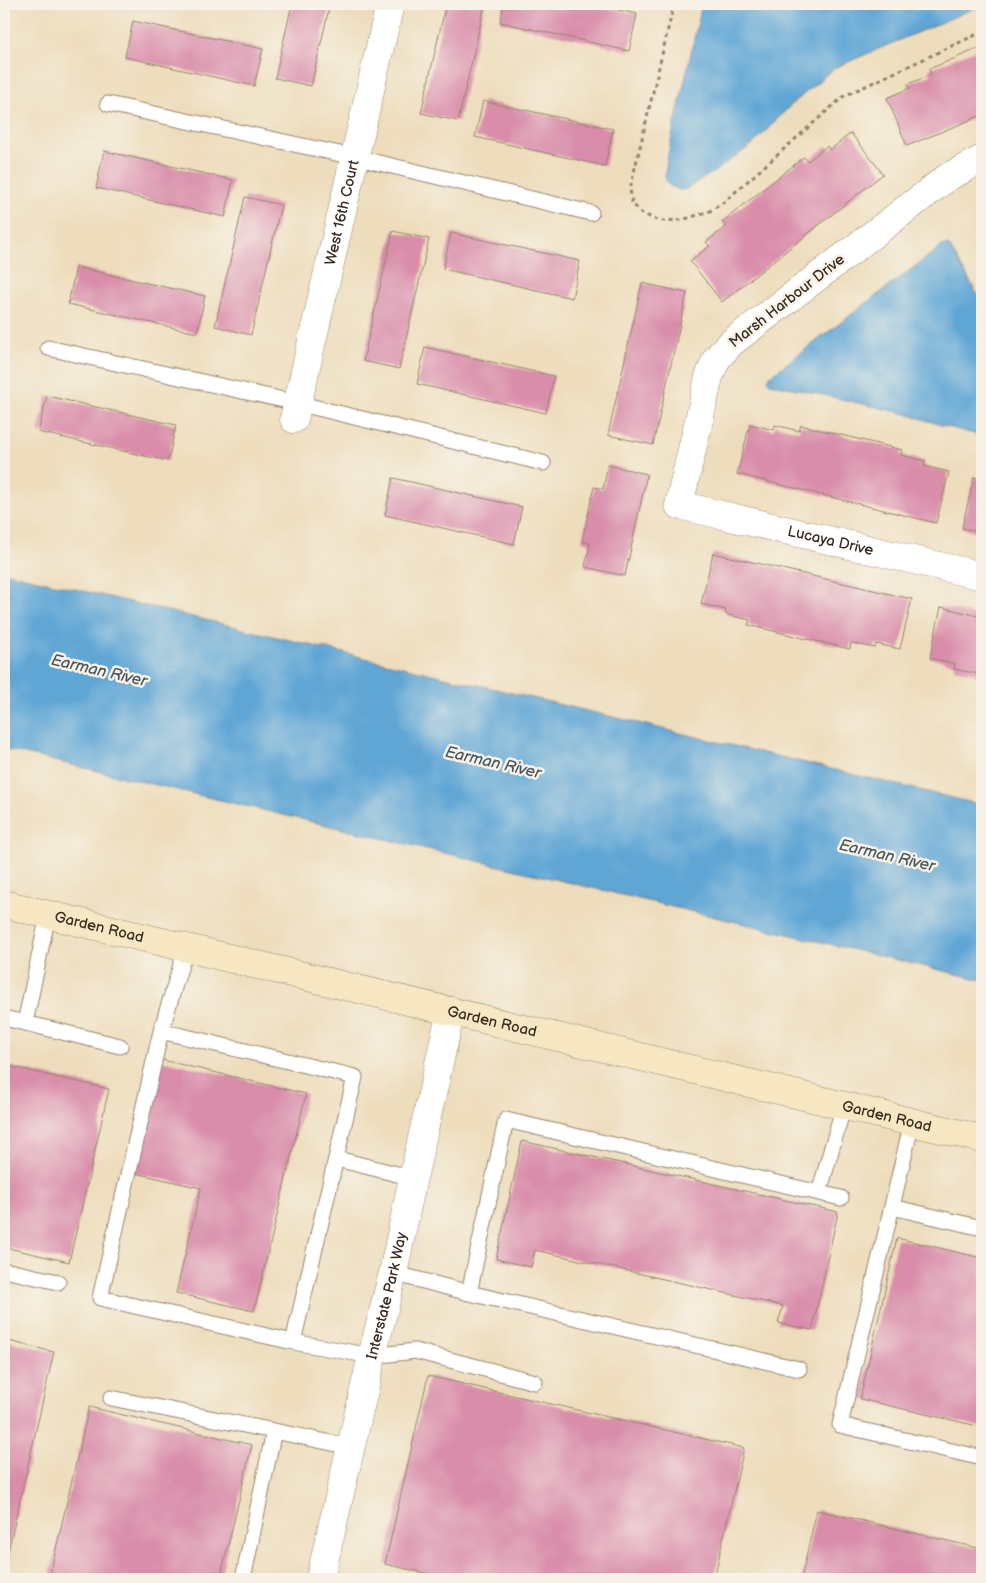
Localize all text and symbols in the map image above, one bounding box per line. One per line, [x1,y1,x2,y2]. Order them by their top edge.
street label: West 16th Court [320,158,363,267]
street label: Marsh Harbour Drive [725,250,849,352]
street label: Lucaya Drive [786,521,876,560]
water label: Earman River [49,651,150,692]
water label: Earman River [443,743,544,784]
water label: Earman River [837,836,938,877]
street label: Garden Road [53,907,146,947]
street label: Garden Road [446,1001,539,1041]
street label: Garden Road [840,1096,933,1136]
street label: Interstate Park Way [362,1230,411,1361]

